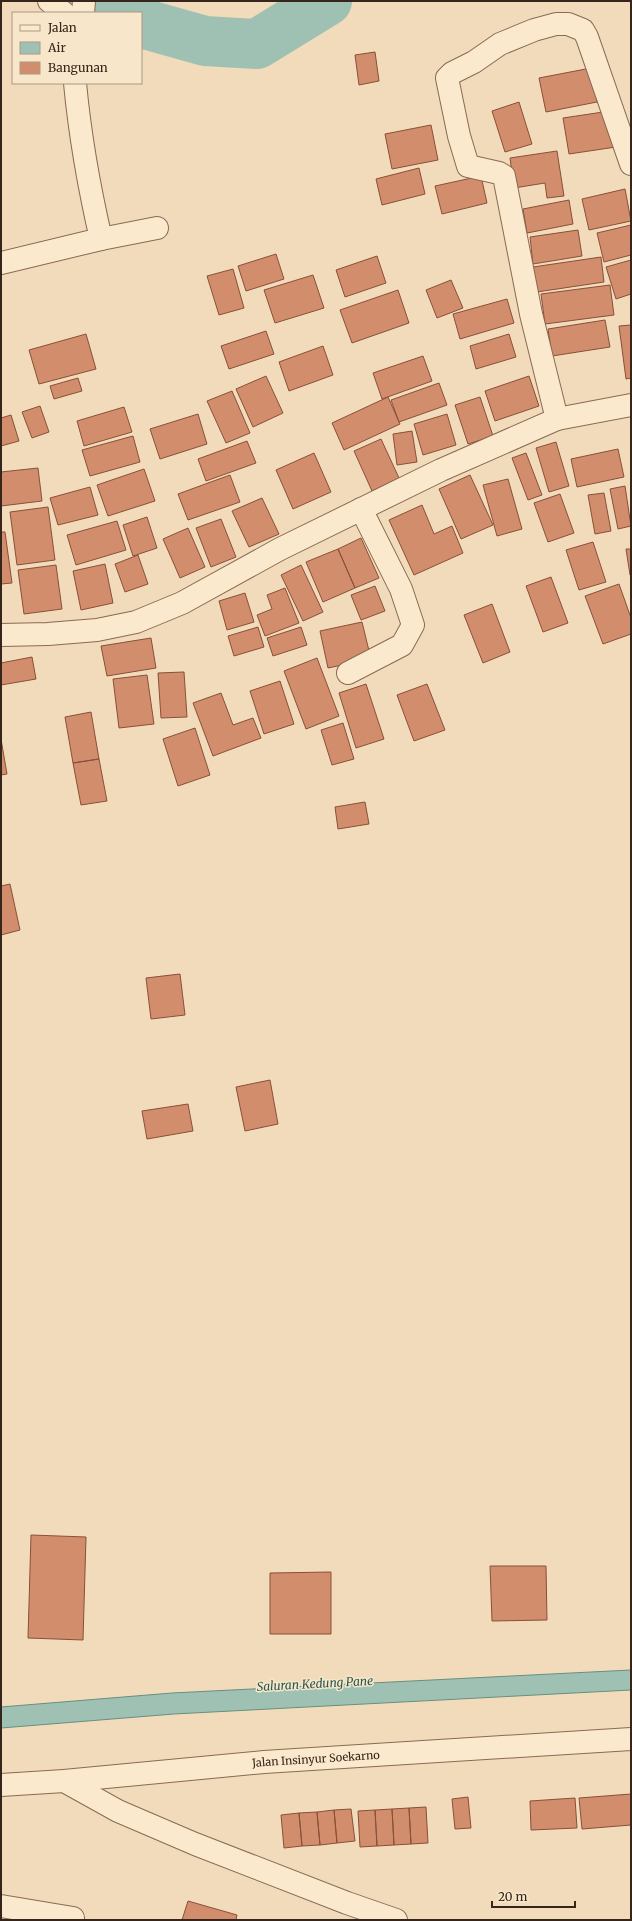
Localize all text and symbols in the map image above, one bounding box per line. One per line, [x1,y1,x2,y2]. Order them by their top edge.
legend [12,12,142,84]
text: Jalan [47,20,77,35]
text: Air [47,40,66,55]
text: Bangunan [48,60,108,75]
water label: Saluran Kedung Pane [256,1673,374,1694]
street label: Jalan Insinyur Soekarno [251,1748,381,1770]
scale bar [492,1883,575,1909]
text: 20 m [498,1889,527,1904]

